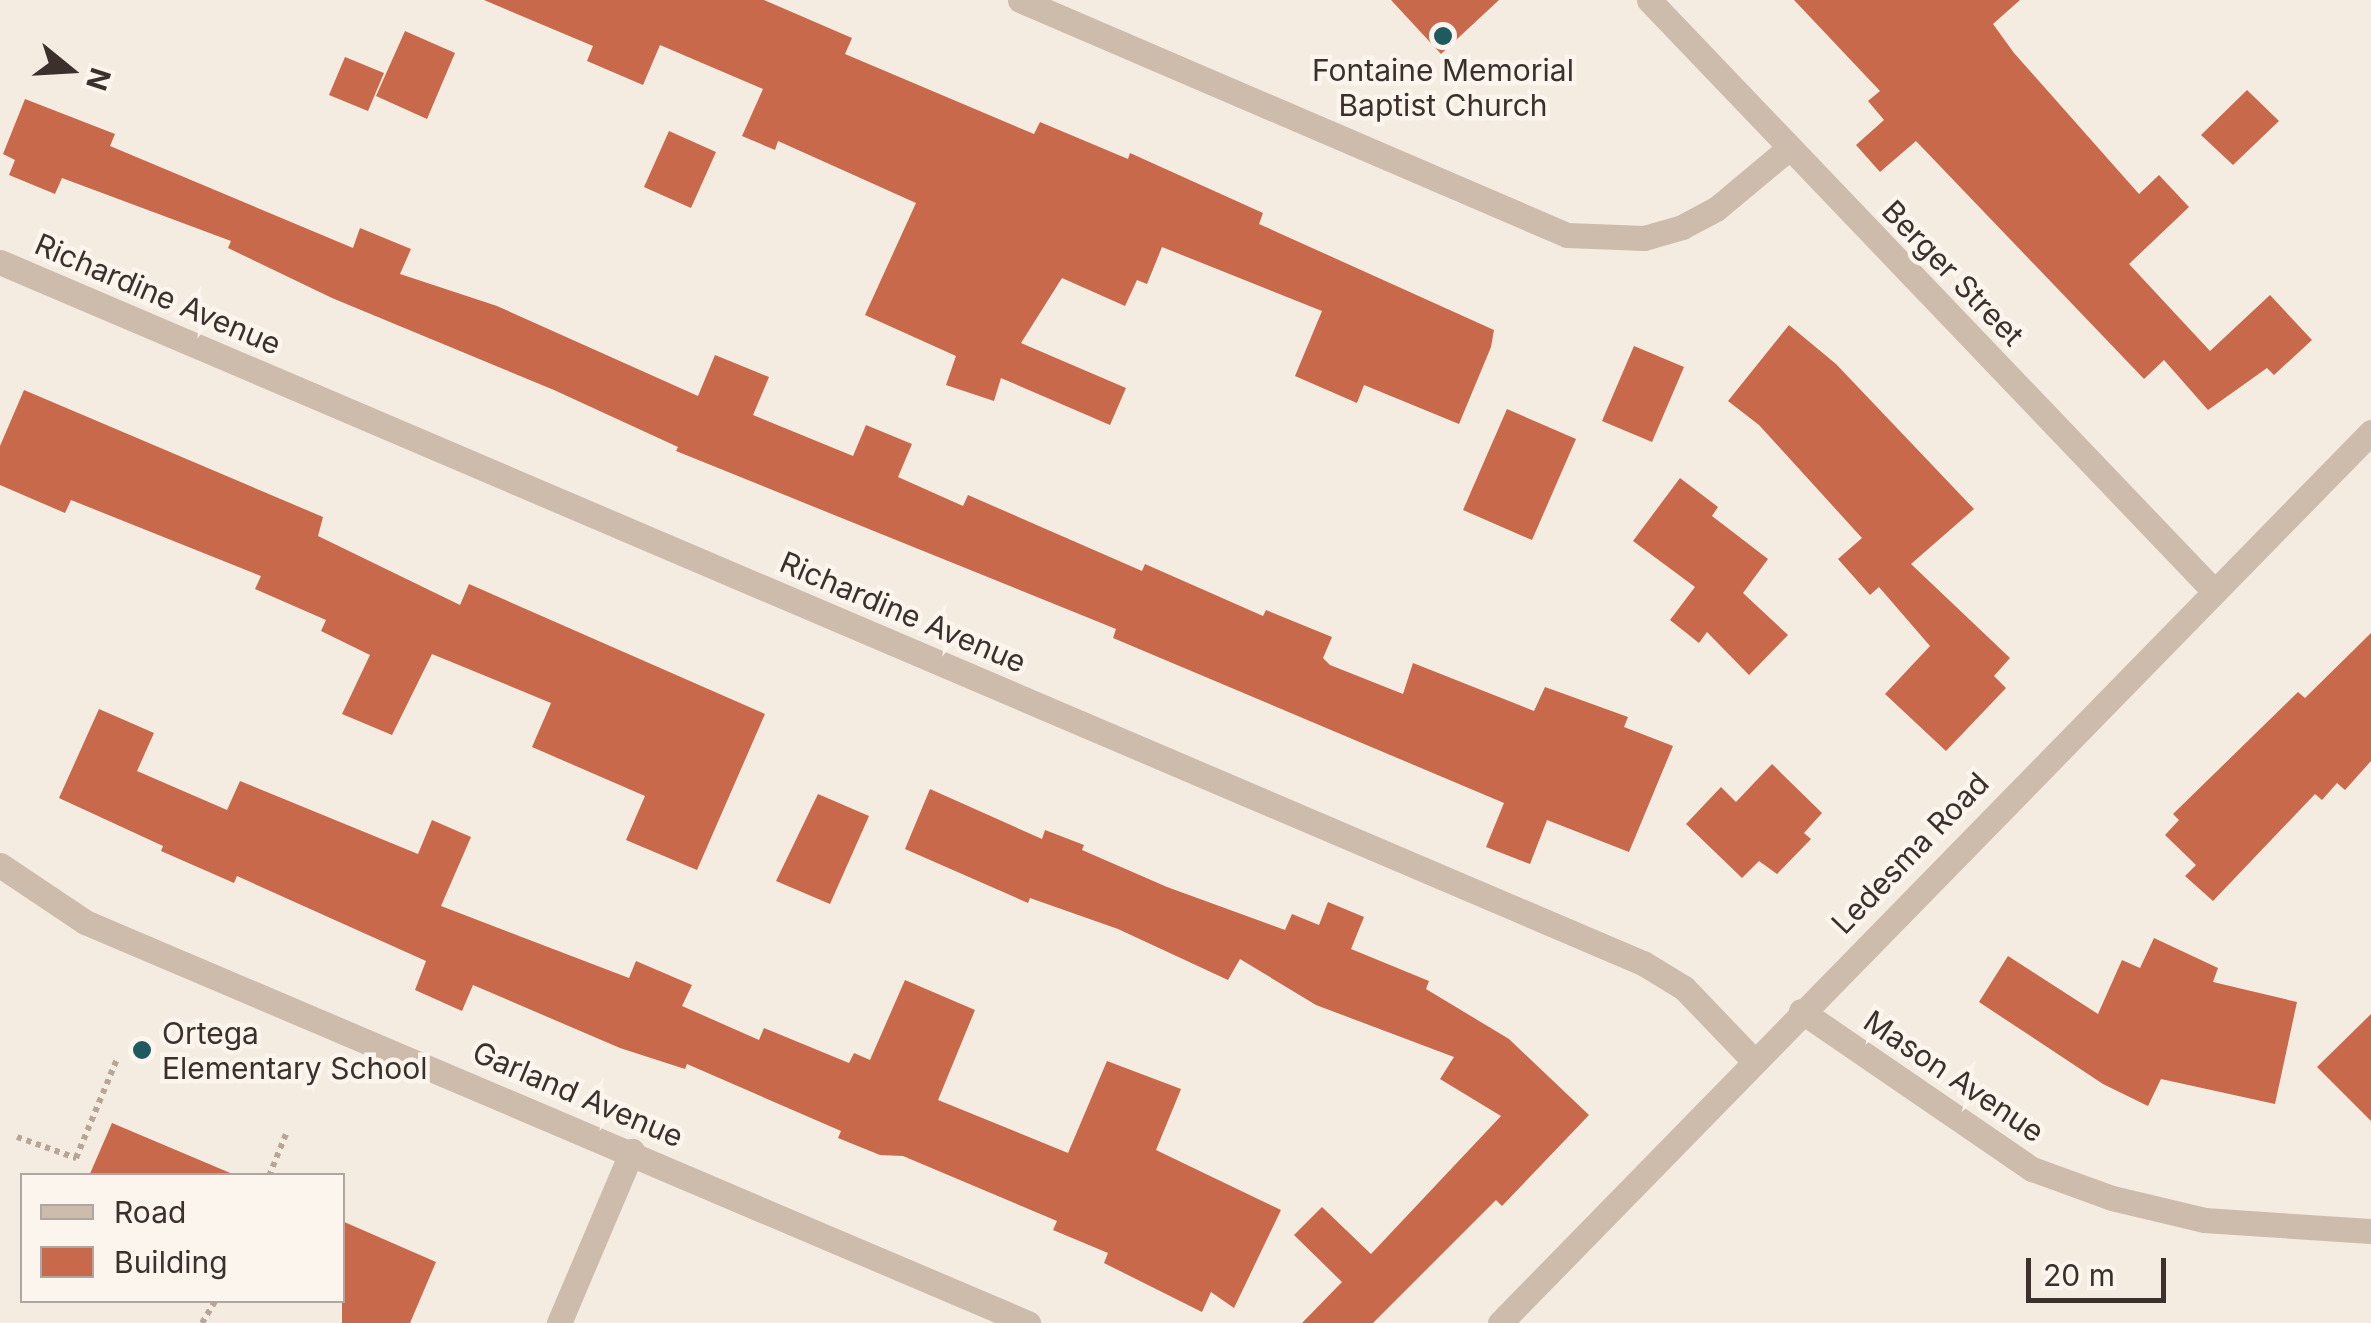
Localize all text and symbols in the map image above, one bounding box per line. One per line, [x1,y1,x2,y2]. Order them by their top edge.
north arrow [20,20,120,120]
marker: Fontaine Memorial Baptist Church [1432,25,1454,47]
place label: Fontaine Memorial Baptist Church [1312,52,1574,122]
text: N [79,64,118,95]
street label: Berger Street [1875,193,2031,353]
street label: Richardine Avenue [30,226,286,362]
street label: Richardine Avenue [775,544,1031,680]
street label: Ledesma Road [1824,765,1996,941]
street label: Mason Avenue [1857,1003,2051,1149]
place label: Ortega Elementary School [162,1015,428,1086]
street label: Garland Avenue [467,1033,689,1155]
marker: Ortega Elementary School [131,1039,153,1061]
legend [20,1173,345,1303]
text: Road [114,1194,186,1230]
scale bar [2031,1238,2171,1300]
text: Building [114,1244,228,1280]
text: 20 m [2043,1257,2115,1293]

